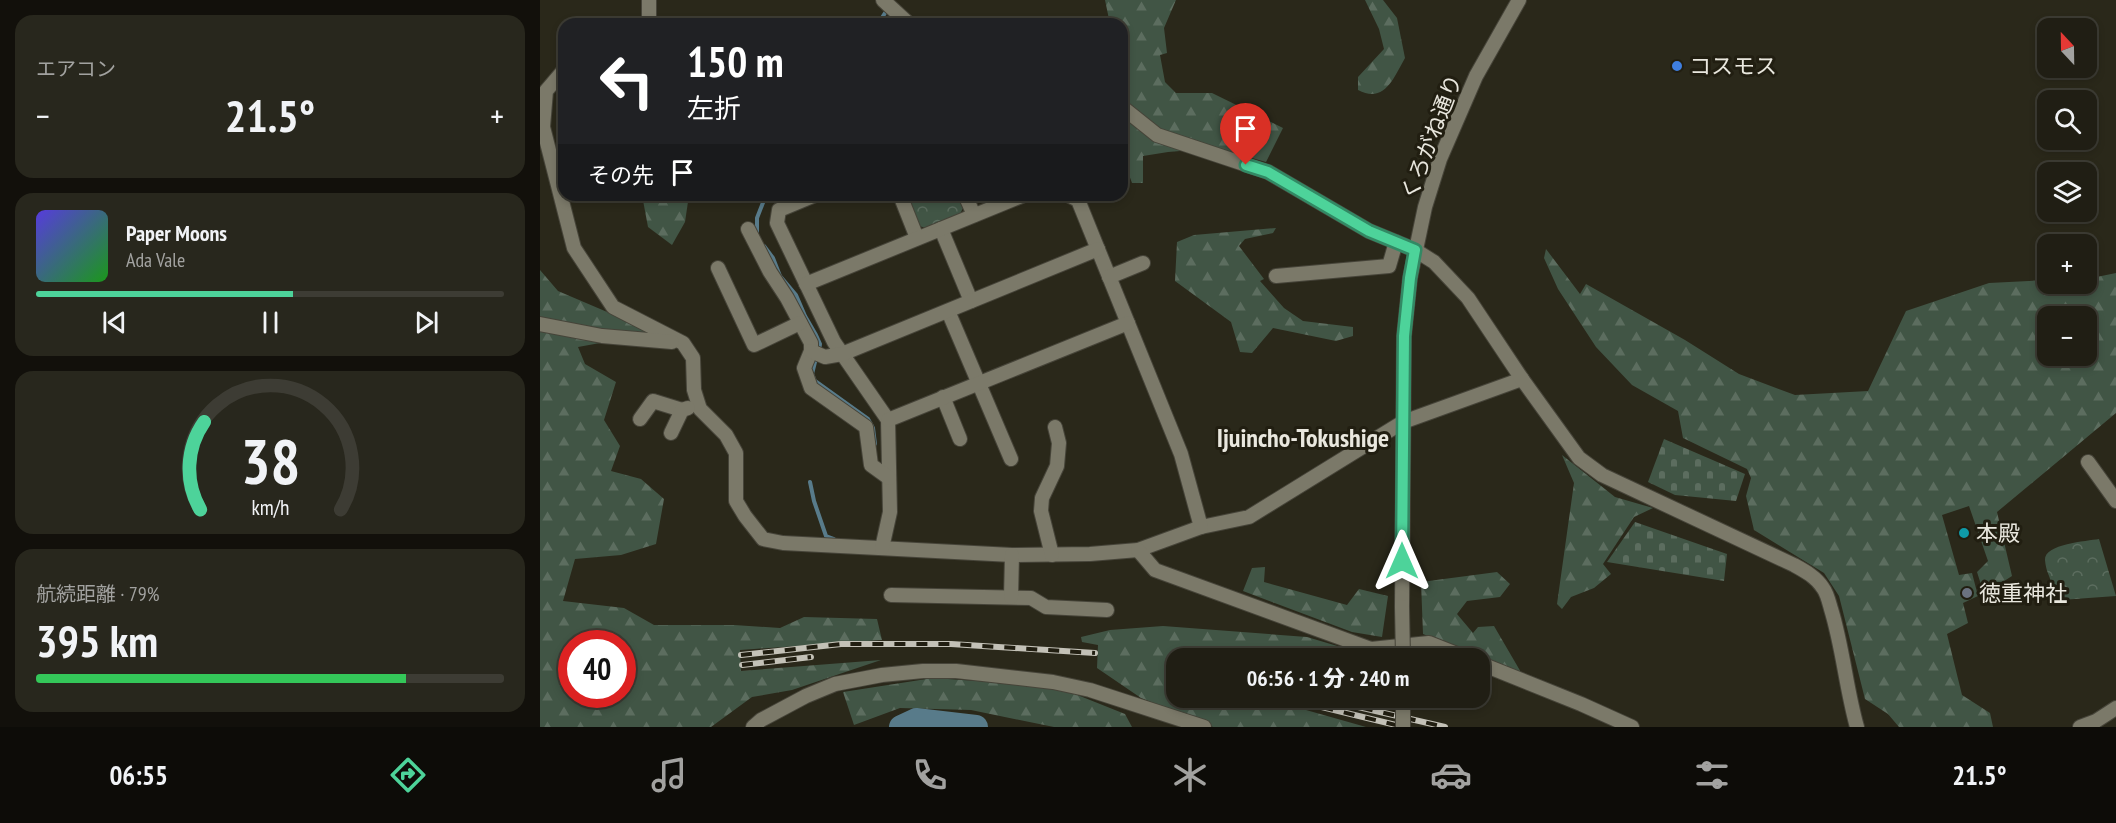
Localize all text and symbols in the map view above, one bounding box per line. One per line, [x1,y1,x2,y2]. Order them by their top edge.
north arrow [2037,18,2097,78]
map controls [2037,18,2097,366]
text: 150 m [687,34,784,89]
icon: left [588,42,666,120]
place label: コスモス [1689,52,1777,80]
text: エアコン [36,56,116,82]
marker: コスモス [1670,59,1684,73]
street label: くろがね通り [1394,70,1468,204]
text: 21.5° [225,86,315,144]
button: search [2037,90,2097,150]
text: 左折 [687,91,741,125]
text: − [36,94,50,137]
text: + [490,94,504,137]
pin [1220,103,1271,165]
icon: arrive [1229,112,1262,145]
icon: arrive [666,156,699,189]
text: その先 [588,161,654,189]
button: layers [2037,162,2097,222]
text: Paper Moons [126,219,227,247]
button: + [2037,234,2097,294]
text: Ada Vale [126,247,185,273]
icon: previous [98,306,131,339]
icon: pause [254,306,287,339]
icon: next [410,306,443,339]
button: − [2037,306,2097,366]
text: 38 [240,420,300,501]
district label: Ijuincho-Tokushige [1217,421,1389,454]
text: km/h [251,493,289,521]
place label: 本殿 [1976,519,2020,547]
marker: 本殿 [1957,526,1971,540]
position arrow [1370,529,1434,593]
place label: 徳重神社 [1979,579,2067,607]
text: 航続距離 · 79% [36,581,159,607]
marker: 徳重神社 [1960,586,1974,600]
text: 395 km [36,611,158,669]
speed limit sign: 40 [558,630,636,708]
text: 06:56 · 1 分 · 240 m [1247,664,1409,692]
icon: directions [387,754,429,796]
icon: music [648,754,690,796]
icon: phone [909,754,951,796]
icon: climate [1169,754,1211,796]
icon: car [1430,754,1472,796]
icon: filters [1691,754,1733,796]
text: 06:55 [109,758,168,792]
text: 21.5° [1952,758,2006,792]

